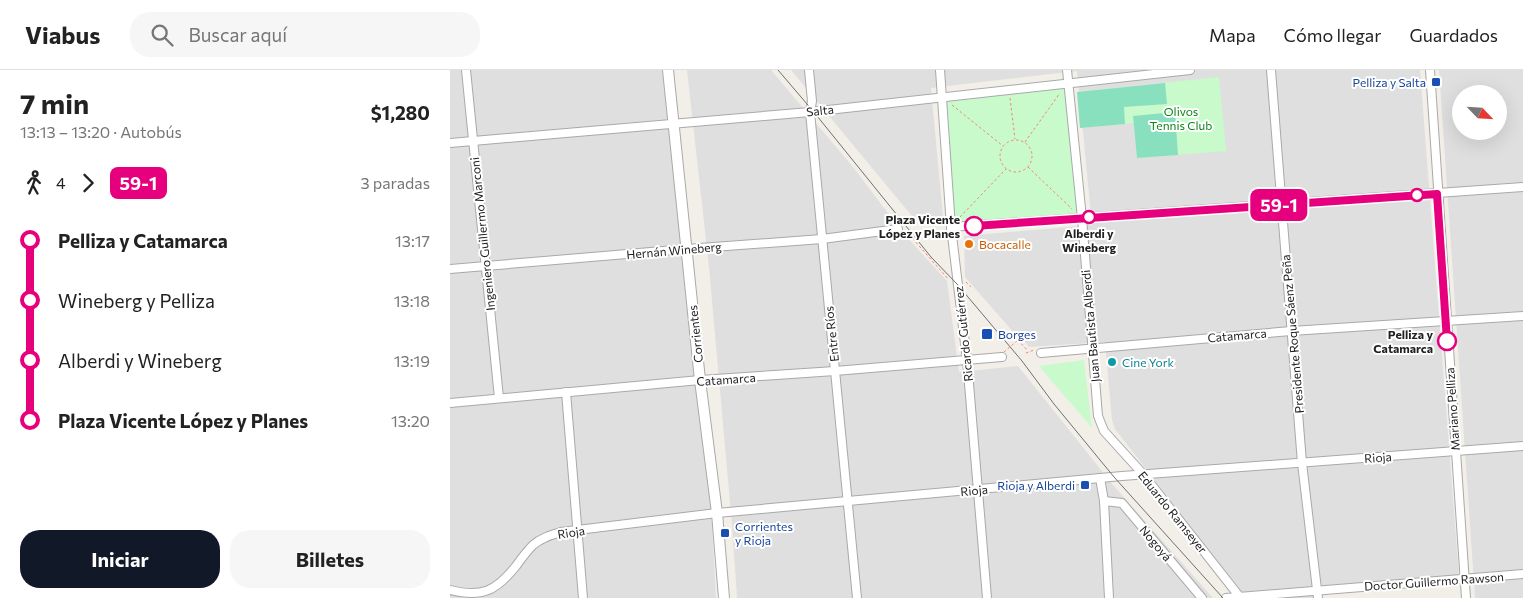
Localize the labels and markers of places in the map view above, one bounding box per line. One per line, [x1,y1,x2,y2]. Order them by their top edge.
place label: Pelliza y Salta [1353,75,1426,89]
marker: Pelliza y Salta [1430,76,1442,88]
unlabelled marker [1410,188,1424,202]
marker: Alberdi y Wineberg [1082,210,1096,224]
place label: Plaza Vicente López y Planes [879,212,960,240]
marker: Plaza Vicente López y Planes [964,216,984,236]
place label: Alberdi y Wineberg [1062,226,1116,254]
place label: Bocacalle [979,237,1031,251]
marker: Bocacalle [963,238,975,250]
marker: Borges [980,327,994,341]
place label: Borges [998,327,1036,341]
place label: Pelliza y Catamarca [1373,327,1433,355]
marker: Pelliza y Catamarca [1437,331,1457,351]
place label: Cine York [1122,355,1174,369]
marker: Cine York [1106,356,1118,368]
place label: Rioja y Alberdi [997,478,1075,492]
marker: Rioja y Alberdi [1079,479,1091,491]
place label: Corrientes y Rioja [735,519,793,547]
marker: Corrientes y Rioja [719,527,731,539]

